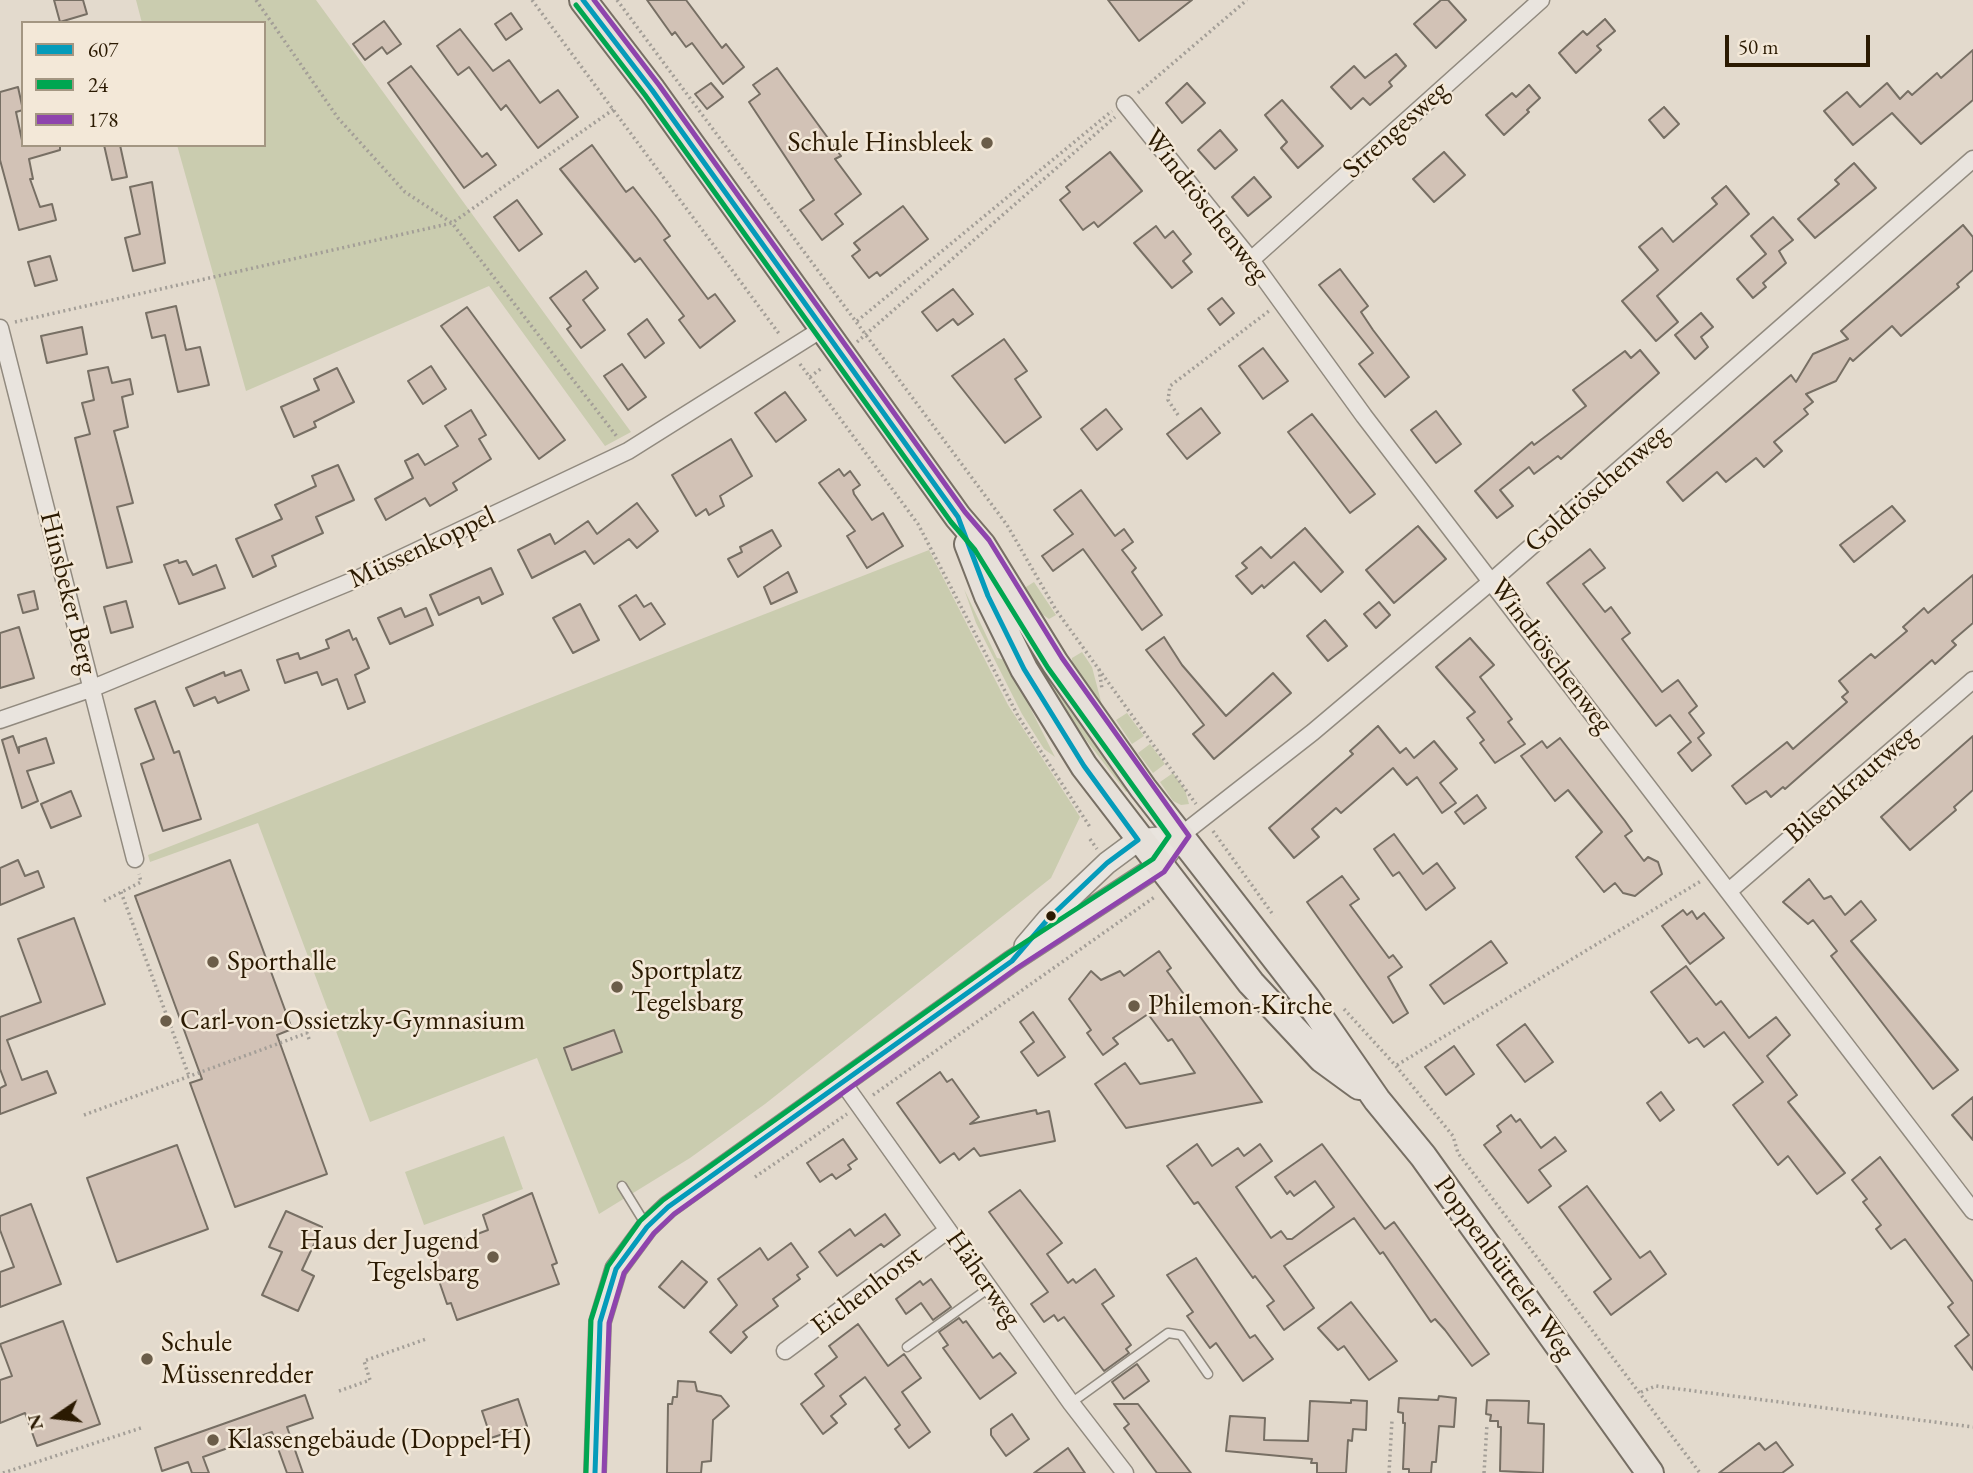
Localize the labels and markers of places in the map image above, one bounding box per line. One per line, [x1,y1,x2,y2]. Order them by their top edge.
place label: Schule Hinsbleek [787,126,973,160]
marker: Schule Hinsbleek [979,135,995,151]
unlabelled marker [1044,909,1058,923]
place label: Sporthalle [227,945,337,979]
marker: Sporthalle [205,954,221,970]
place label: Sportplatz Tegelsbarg [631,954,743,1020]
marker: Sportplatz Tegelsbarg [609,979,625,995]
place label: Philemon-Kirche [1148,989,1332,1023]
marker: Philemon-Kirche [1126,998,1142,1014]
place label: Carl-von-Ossietzky-Gymnasium [180,1004,525,1038]
marker: Carl-von-Ossietzky-Gymnasium [158,1013,174,1029]
place label: Haus der Jugend Tegelsbarg [299,1224,479,1290]
marker: Haus der Jugend Tegelsbarg [485,1249,501,1265]
place label: Schule Müssenredder [161,1326,313,1392]
marker: Schule Müssenredder [139,1351,155,1367]
place label: Klassengebäude (Doppel-H) [227,1423,531,1457]
marker: Klassengebäude (Doppel-H) [205,1432,221,1448]

